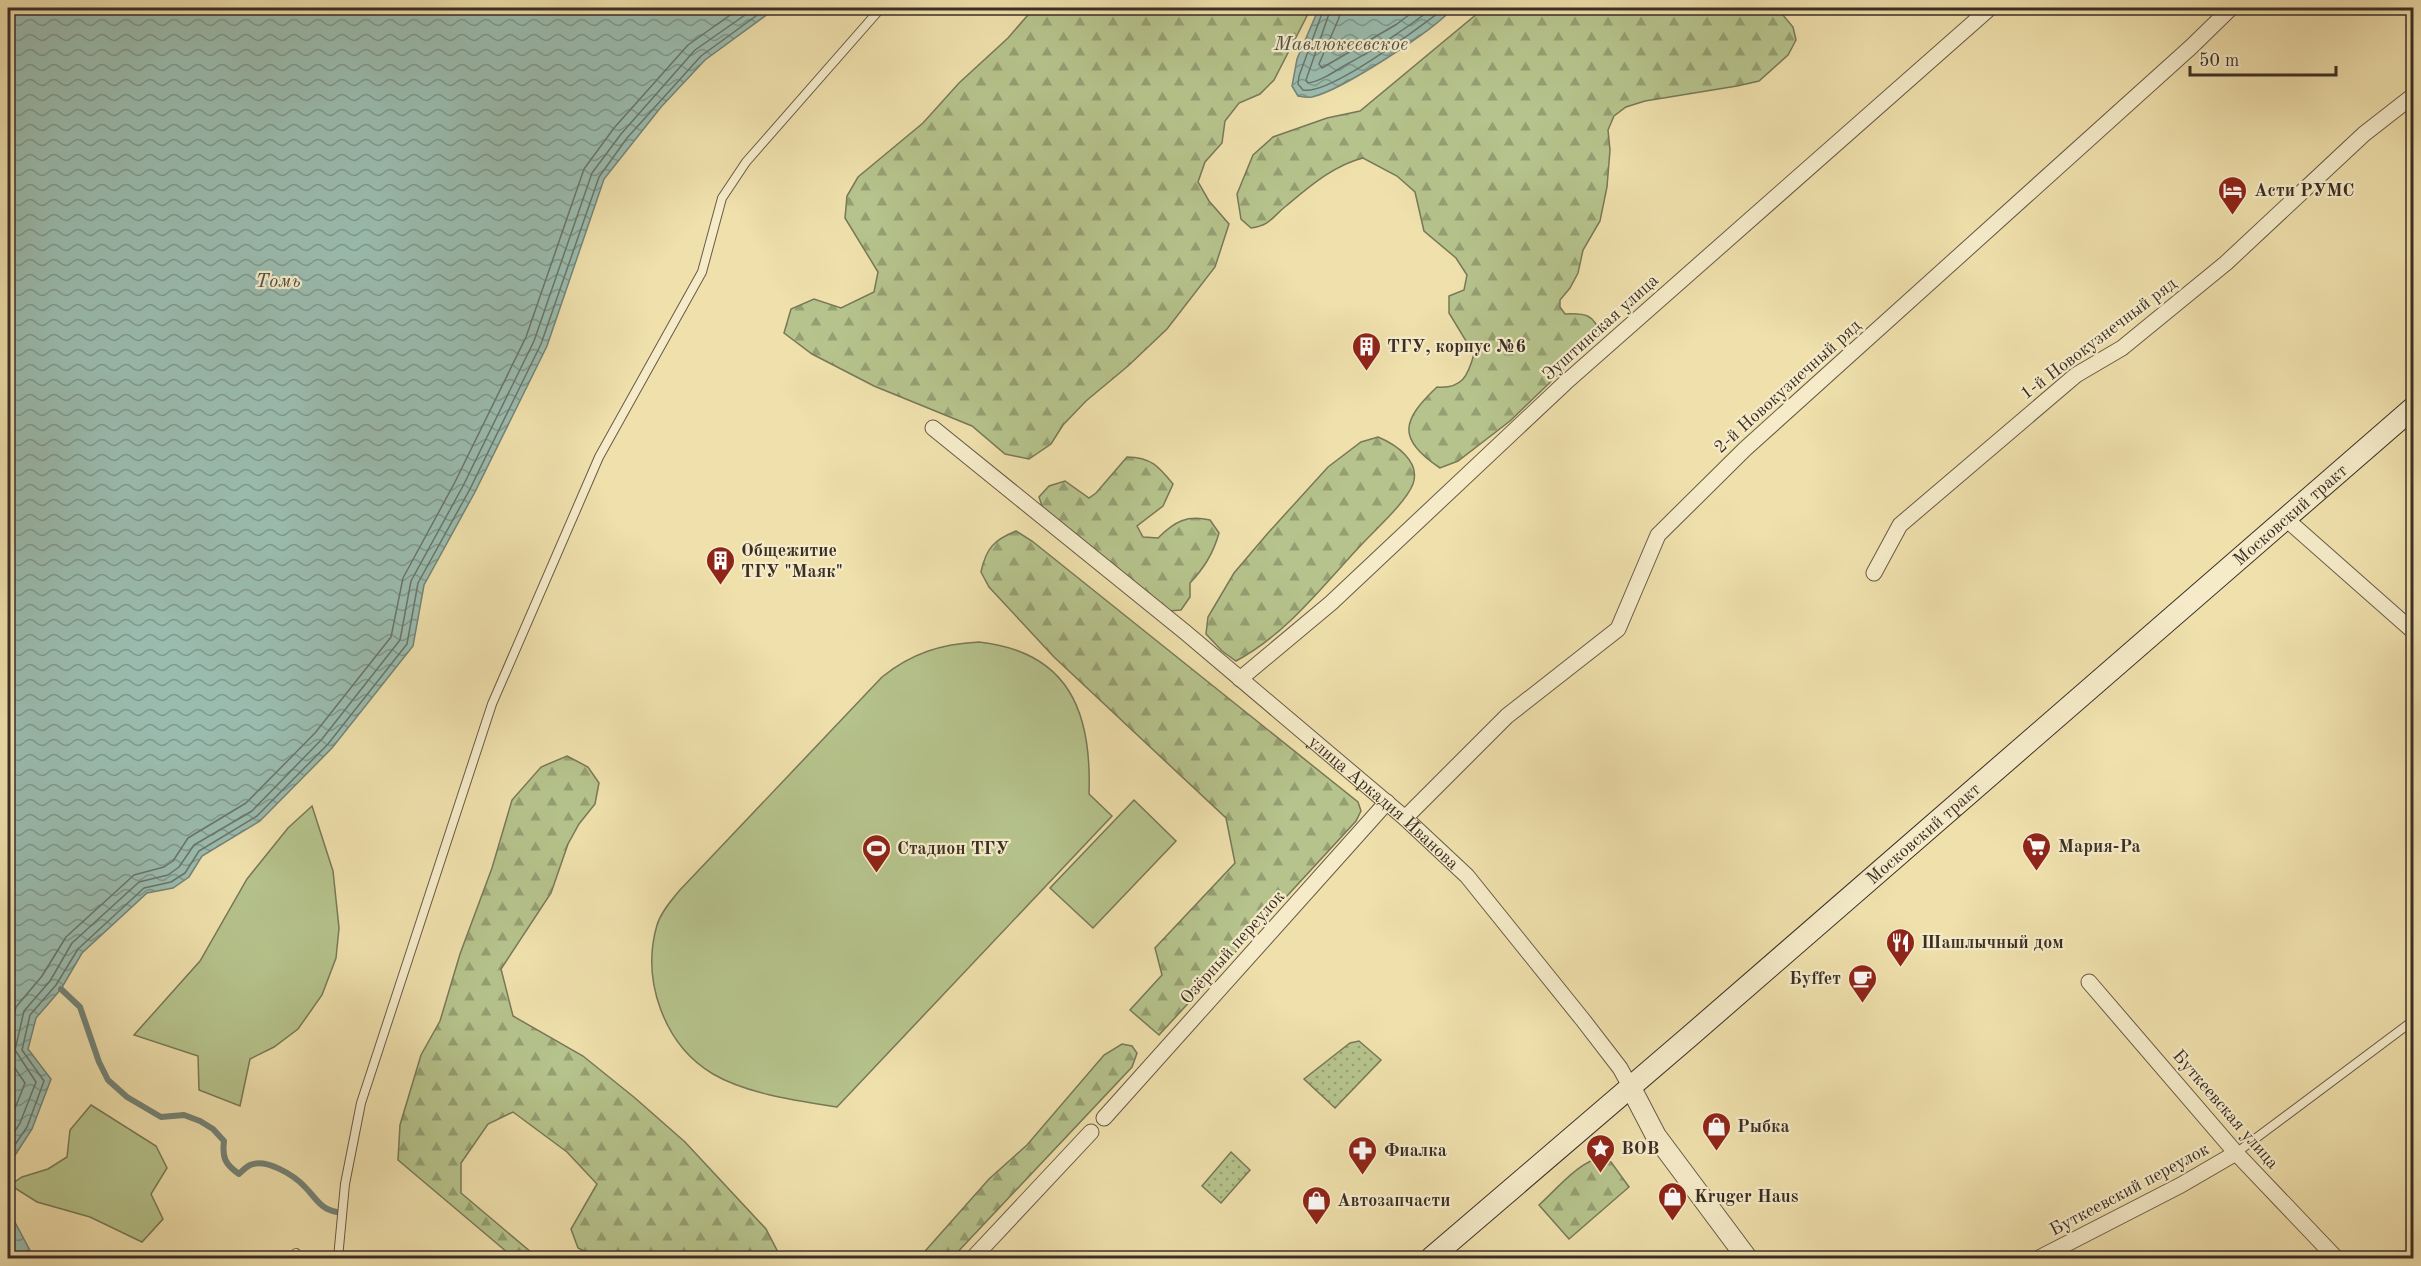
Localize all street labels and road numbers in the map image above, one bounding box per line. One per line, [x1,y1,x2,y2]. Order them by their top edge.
street label: Эуштинская улица [1539,271,1662,384]
street label: 1-й Новокузнечный ряд [2017,274,2180,403]
street label: 2-й Новокузнечный ряд [1711,316,1864,457]
street label: Московский тракт [2230,461,2351,569]
street label: улица Аркадия Иванова [1305,733,1462,873]
street label: Московский тракт [1864,780,1984,888]
street label: Озёрный переулок [1177,887,1288,1008]
street label: Буткеевская улица [2169,1047,2282,1173]
street label: Буткеевский переулок [2047,1140,2212,1240]

